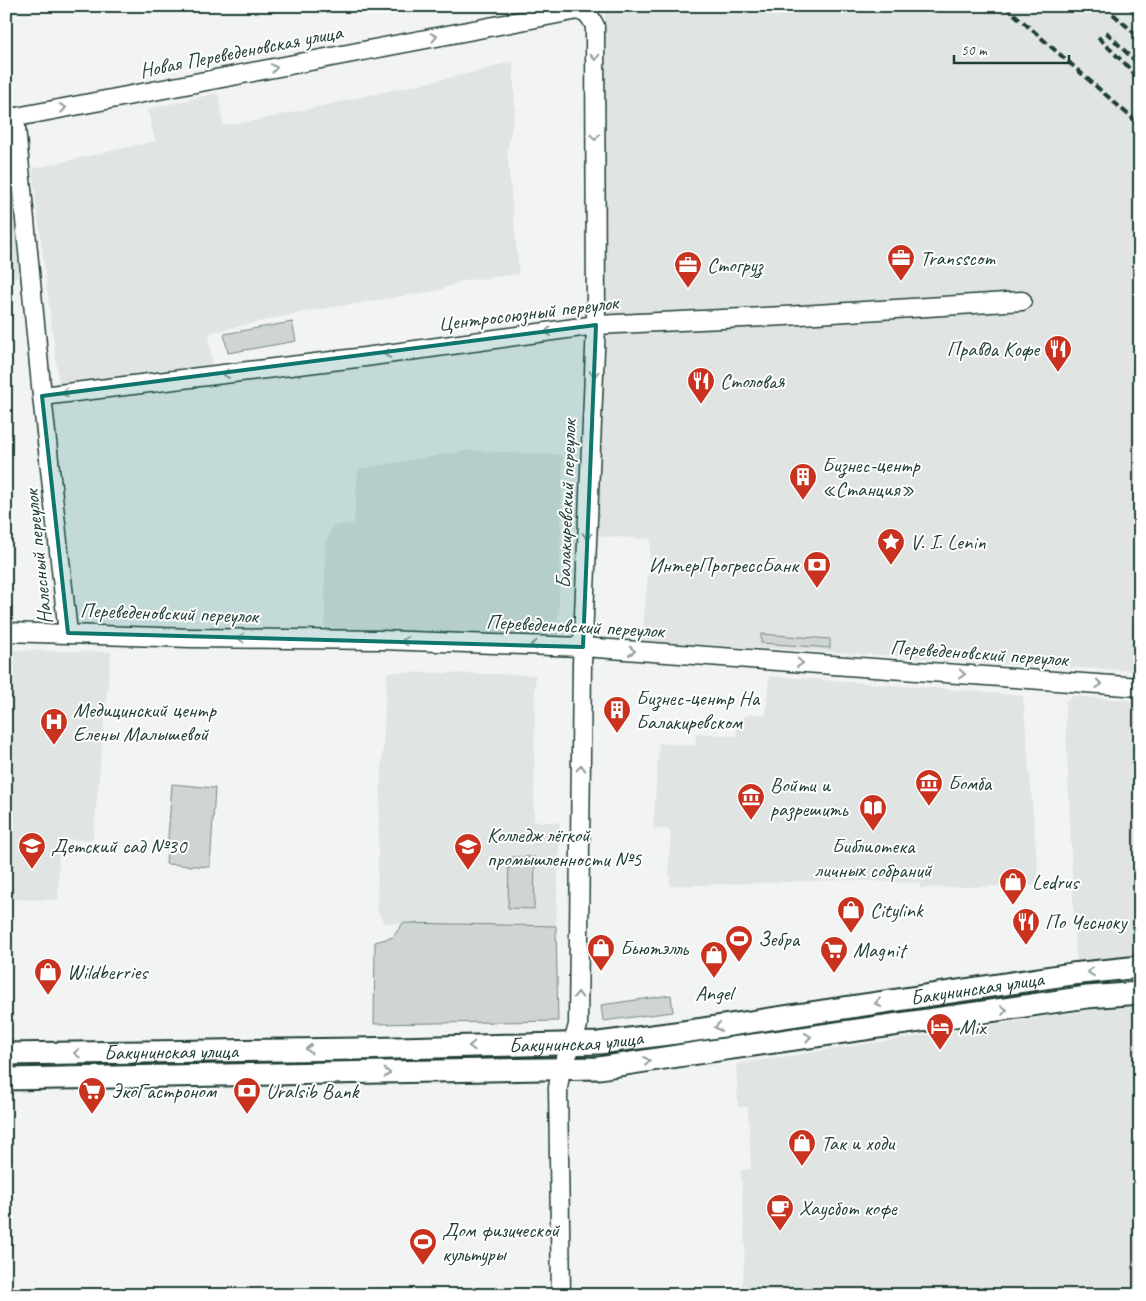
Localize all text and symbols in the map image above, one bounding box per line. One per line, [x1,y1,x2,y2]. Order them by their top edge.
street label: Новая Переведеновская улица [137,18,346,83]
one-way arrow [430,32,439,43]
scale bar [954,32,1068,64]
text: 50 m [961,41,988,60]
one-way arrow [590,54,600,61]
one-way arrow [270,63,279,73]
one-way arrow [58,103,67,114]
one-way arrow [590,133,601,141]
office icon: Transscom [886,243,916,282]
place label: Transscom [920,245,996,271]
office icon: Стогруз [673,250,703,289]
place label: Стогруз [707,252,765,279]
street label: Центросоюзный переулок [436,289,622,337]
one-way arrow [544,326,552,337]
restaurant icon: Правда Кофе [1043,334,1073,373]
place label: Правда Кофе [947,336,1041,362]
one-way arrow [383,348,391,359]
restaurant icon: Столовая [686,366,716,405]
one-way arrow [222,368,230,379]
place label: Столовая [720,368,786,394]
one-way arrow [589,370,600,378]
one-way arrow [60,387,68,398]
street label: Балакиревский переулок [550,417,582,589]
place label: Бизнес-центр «Станция» [822,452,921,502]
building icon: Бизнес-центр «Станция» [788,462,818,501]
street label: Налесный переулок [18,486,58,626]
place icon: V. I. Lenin [876,527,906,566]
place label: V. I. Lenin [910,529,986,555]
one-way arrow [582,533,593,541]
bank icon: ИнтерПрогрессБанк [802,550,832,589]
place label: ИнтерПрогрессБанк [649,552,800,578]
street label: Переведеновский переулок [80,597,261,629]
street label: Переведеновский переулок [485,608,667,644]
one-way arrow [237,633,245,643]
street label: Переведеновский переулок [889,634,1071,672]
one-way arrow [401,636,408,646]
one-way arrow [530,640,538,651]
one-way arrow [628,645,636,656]
one-way arrow [796,657,804,668]
one-way arrow [958,669,966,680]
one-way arrow [1095,679,1103,690]
place label: Бизнес-центр На Балакиревском [636,685,761,735]
building icon: Бизнес-центр На Балакиревском [602,695,632,734]
place label: Медицинский центр Елены Малышевой [73,697,217,747]
hospital icon: Медицинский центр Елены Малышевой [39,707,69,746]
one-way arrow [576,764,586,772]
museum icon: Бомба [914,768,944,807]
place label: Бомба [948,770,993,796]
place label: Войти и разрешить [770,772,849,822]
museum icon: Войти и разрешить [736,782,766,821]
library icon: Библиотека личных собраний [858,793,888,832]
place label: Колледж лёгкой промышленности №5 [487,822,643,872]
school or university icon: Детский сад №30 [17,831,47,870]
school or university icon: Колледж лёгкой промышленности №5 [453,832,483,871]
place label: Детский сад №30 [51,833,188,859]
place label: Библиотека личных собраний [815,833,933,883]
shop icon: Ledrus [998,867,1028,906]
place label: Ledrus [1032,869,1080,895]
shop icon: Citylink [836,895,866,934]
place label: Citylink [870,897,924,923]
restaurant icon: По Чесноку [1011,907,1041,946]
place label: По Чесноку [1045,909,1128,935]
sports icon: Зебра [724,924,754,963]
place label: Зебра [758,926,801,952]
shop icon: Бьютэлль [586,933,616,972]
place label: Бьютэлль [620,935,690,961]
supermarket icon: Magnit [819,935,849,974]
place label: Magnit [853,937,908,963]
shop icon: Angel [699,940,729,979]
shop icon: Wildberries [33,957,63,996]
place label: Wildberries [67,959,149,985]
street label: Бакунинская улица [909,965,1047,1011]
one-way arrow [1087,966,1095,977]
place label: Angel [695,980,736,1006]
one-way arrow [573,991,583,998]
one-way arrow [874,997,882,1008]
one-way arrow [999,1005,1008,1015]
hotel icon: Mix [925,1012,955,1051]
place label: Mix [959,1014,987,1040]
one-way arrow [713,1021,722,1031]
street label: Бакунинская улица [508,1024,646,1058]
one-way arrow [804,1033,812,1043]
street label: Бакунинская улица [104,1038,240,1066]
one-way arrow [468,1040,476,1051]
one-way arrow [305,1044,313,1054]
one-way arrow [73,1048,81,1059]
one-way arrow [644,1056,652,1067]
one-way arrow [384,1067,392,1078]
supermarket icon: ЭкоГастроном [77,1076,107,1115]
bank icon: Uralsib Bank [232,1076,262,1115]
place label: ЭкоГастроном [111,1078,218,1104]
place label: Uralsib Bank [266,1078,360,1104]
shop icon: Так и ходи [787,1128,817,1167]
place label: Так и ходи [821,1130,896,1156]
cafe icon: Хаусбот кофе [765,1193,795,1232]
place label: Хаусбот кофе [799,1195,898,1221]
place label: Дом физической культуры [442,1217,560,1267]
sports icon: Дом физической культуры [408,1227,438,1266]

